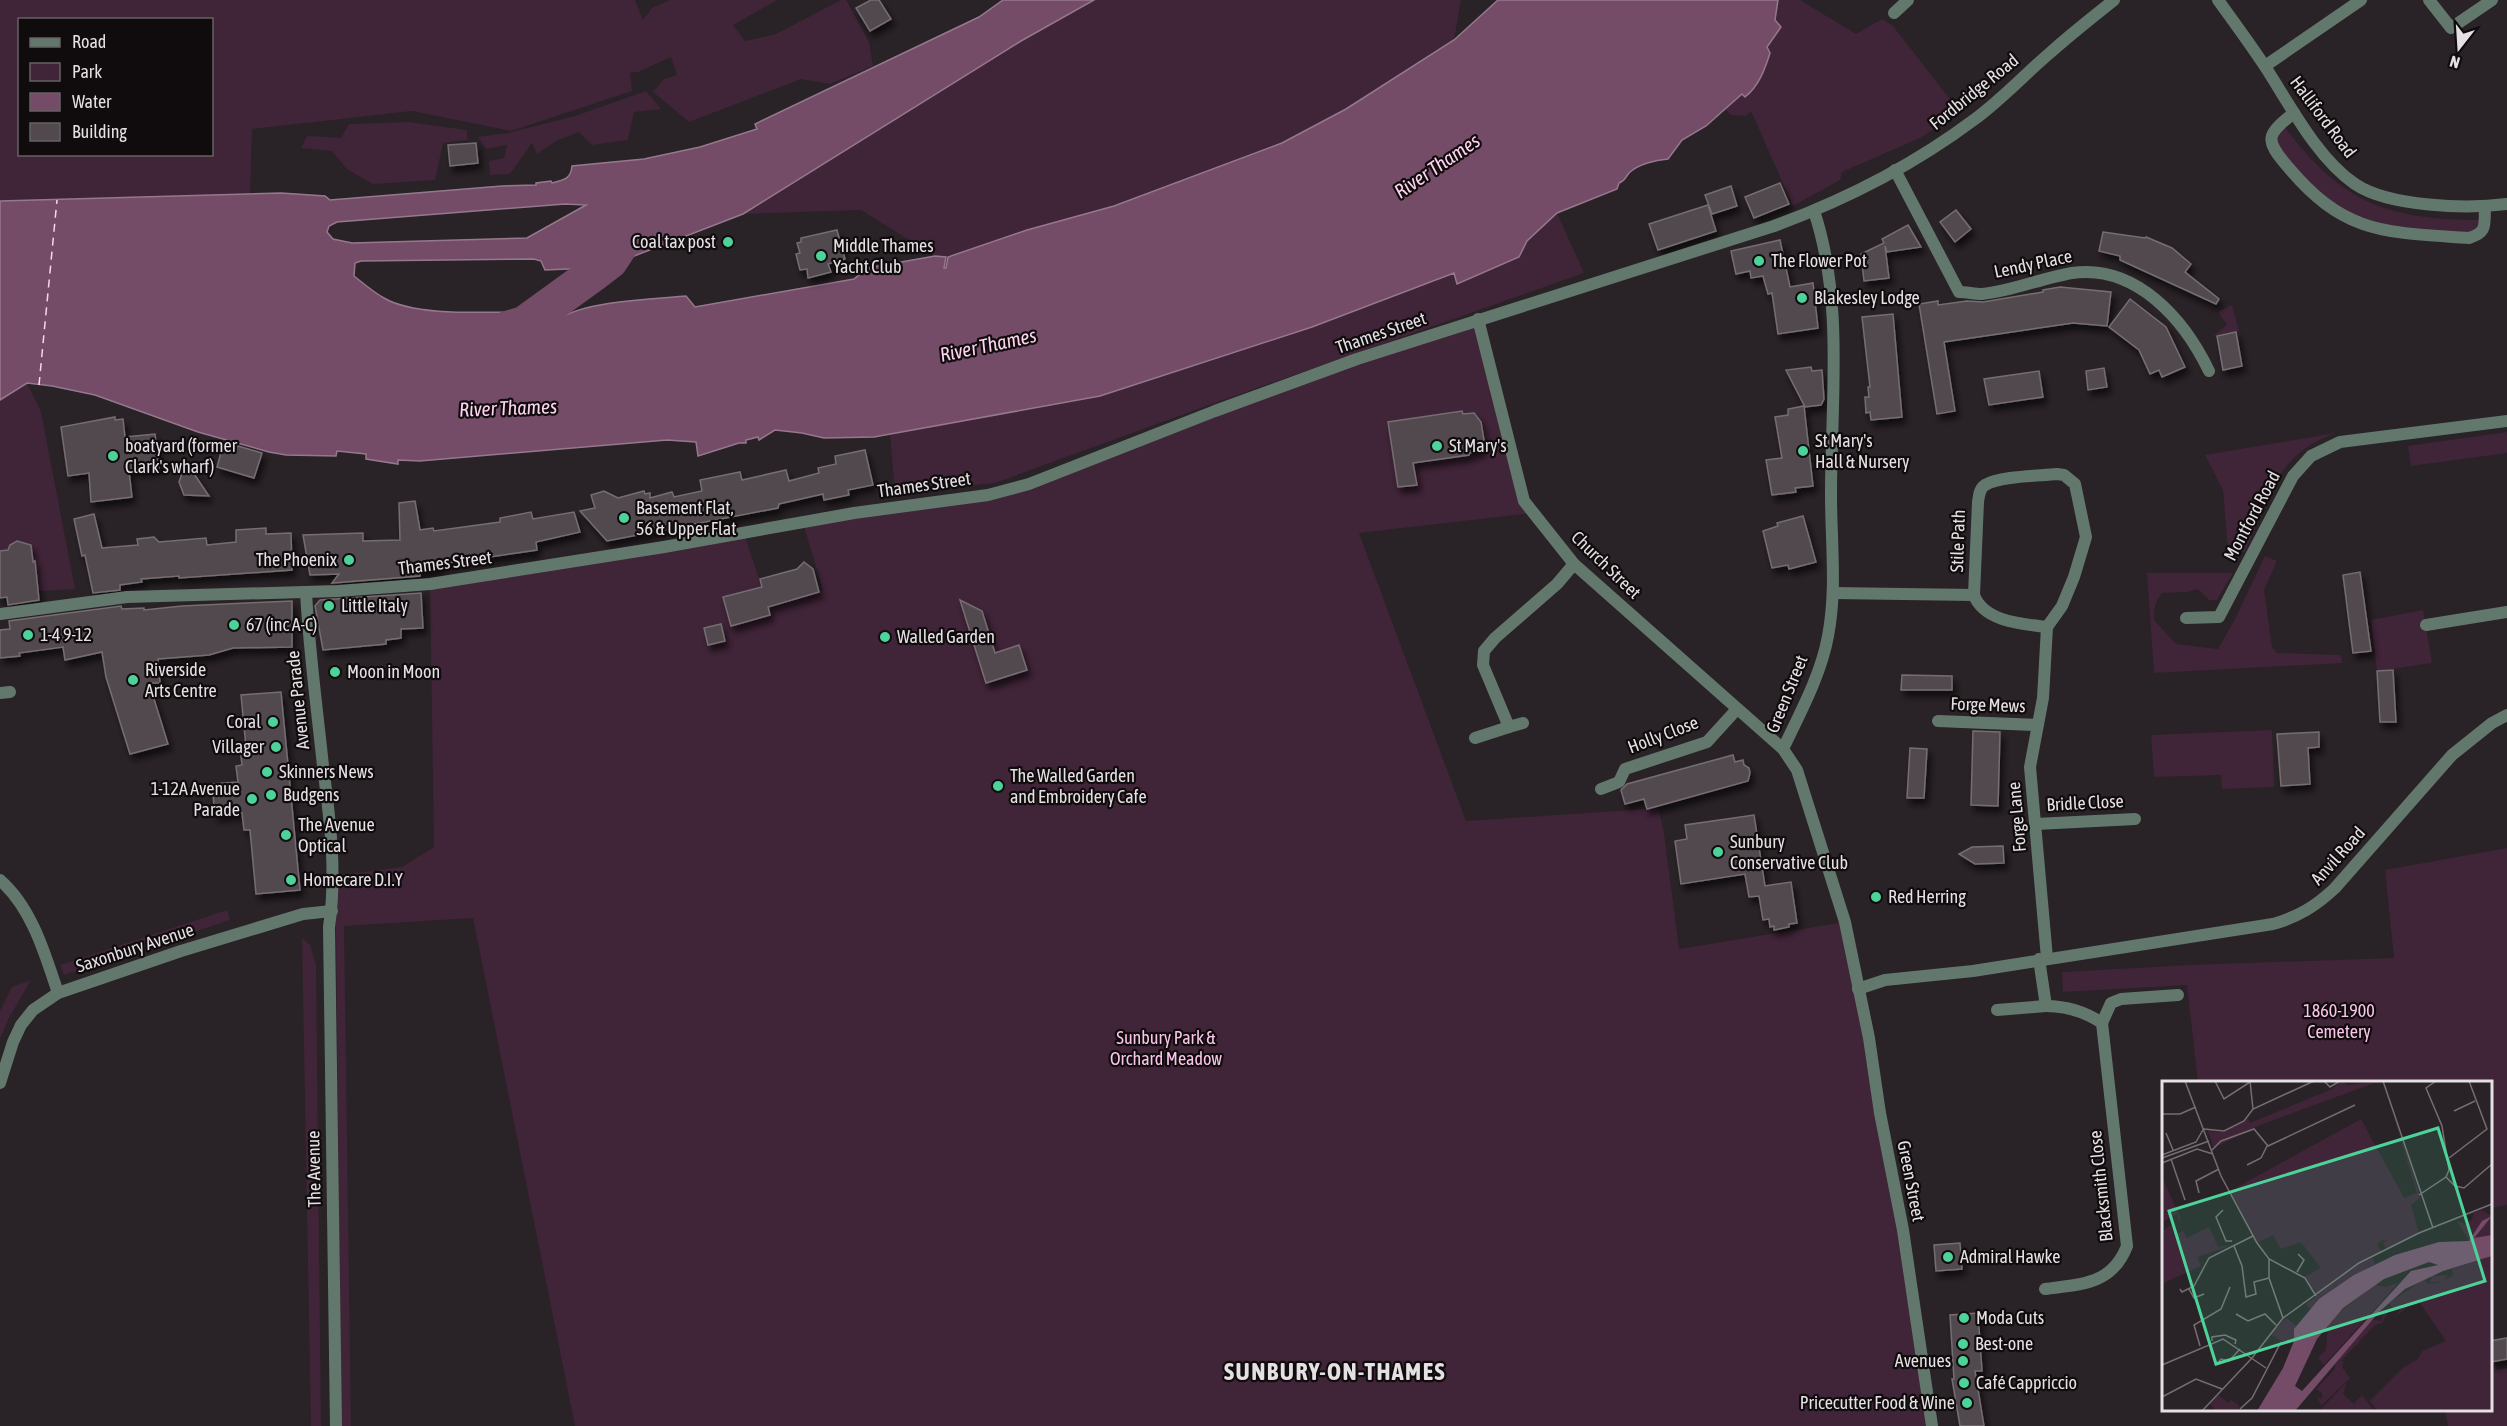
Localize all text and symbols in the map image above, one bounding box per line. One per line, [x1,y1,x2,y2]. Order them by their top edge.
legend [18,18,213,156]
north arrow [2429,18,2489,78]
text: Road [72,31,106,52]
street label: Fordbridge Road [1925,49,2022,134]
text: N [2447,52,2462,72]
text: Park [72,61,102,82]
street label: Halliford Road [2286,72,2361,162]
text: Water [72,91,112,112]
text: Building [72,121,127,142]
water label: River Thames [1390,129,1484,203]
place label: Coal tax post [632,231,716,252]
marker: Coal tax post [721,235,735,249]
place label: Middle Thames Yacht Club [833,235,934,277]
street label: Lendy Place [1992,245,2074,282]
marker: Middle Thames Yacht Club [814,249,828,263]
place label: The Flower Pot [1771,250,1867,271]
marker: The Flower Pot [1752,254,1766,268]
place label: Blakesley Lodge [1814,287,1920,308]
marker: Blakesley Lodge [1795,291,1809,305]
street label: Thames Street [1333,307,1429,358]
water label: River Thames [937,323,1038,366]
water label: River Thames [458,394,557,421]
place label: St Mary's Hall & Nursery [1815,430,1910,472]
place label: boatyard (former Clark's wharf) [125,435,238,477]
place label: St Mary's [1449,435,1507,456]
marker: St Mary's [1430,439,1444,453]
marker: St Mary's Hall & Nursery [1796,444,1810,458]
marker: boatyard (former Clark's wharf) [106,449,120,463]
street label: Montford Road [2219,467,2284,564]
street label: Thames Street [876,468,972,501]
place label: Basement Flat, 56 & Upper Flat [636,497,736,539]
street label: Stile Path [1946,509,1969,573]
marker: Basement Flat, 56 & Upper Flat [617,511,631,525]
street label: Church Street [1567,526,1645,603]
street label: Thames Street [397,546,493,579]
place label: The Phoenix [256,549,337,570]
marker: The Phoenix [342,553,356,567]
place label: Little Italy [341,595,408,616]
marker: Little Italy [322,599,336,613]
place label: 67 (inc A-C) [246,614,317,635]
marker: 67 (inc A-C) [227,618,241,632]
place label: 1-4 9-12 [40,624,92,645]
place label: Walled Garden [897,626,995,647]
marker: 1-4 9-12 [21,628,35,642]
marker: Walled Garden [878,630,892,644]
street label: Avenue Parade [282,650,313,750]
street label: Green Street [1761,652,1812,736]
place label: Riverside Arts Centre [145,659,217,701]
place label: Moon in Moon [347,661,440,682]
marker: Moon in Moon [328,665,342,679]
marker: Riverside Arts Centre [126,673,140,687]
street label: Forge Mews [1950,693,2026,716]
place label: Coral [226,711,261,732]
street label: Holly Close [1625,711,1701,758]
marker: Coral [266,715,280,729]
place label: Villager [212,736,265,757]
marker: Villager [269,740,283,754]
place label: Skinners News [279,761,374,782]
marker: Skinners News [260,765,274,779]
place label: The Walled Garden and Embroidery Cafe [1010,765,1147,807]
place label: 1-12A Avenue Parade [151,778,240,820]
marker: The Walled Garden and Embroidery Cafe [991,779,1005,793]
street label: Forge Lane [2003,781,2030,853]
place label: Budgens [283,784,339,805]
marker: Budgens [264,788,278,802]
street label: Bridle Close [2046,790,2124,815]
marker: 1-12A Avenue Parade [245,792,259,806]
place label: The Avenue Optical [298,814,375,856]
street label: Anvil Road [2306,822,2369,889]
marker: The Avenue Optical [279,828,293,842]
place label: Sunbury Conservative Club [1730,831,1848,873]
marker: Sunbury Conservative Club [1711,845,1725,859]
place label: Homecare D.I.Y [303,869,403,890]
marker: Homecare D.I.Y [284,873,298,887]
place label: Red Herring [1888,886,1966,907]
marker: Red Herring [1869,890,1883,904]
street label: Saxonbury Avenue [73,919,196,976]
park label: 1860-1900 Cemetery [2303,1000,2375,1042]
park label: Sunbury Park & Orchard Meadow [1110,1027,1222,1069]
inset map [2162,1081,2492,1411]
street label: Blacksmith Close [2084,1129,2117,1243]
street label: The Avenue [302,1130,325,1208]
street label: Green Street [1893,1139,1930,1223]
place label: Admiral Hawke [1960,1246,2060,1267]
marker: Admiral Hawke [1941,1250,1955,1264]
place label: Moda Cuts [1976,1307,2044,1328]
marker: Moda Cuts [1957,1311,1971,1325]
place label: Best-one [1975,1333,2033,1354]
marker: Best-one [1956,1337,1970,1351]
place label: Avenues [1895,1350,1951,1371]
marker: Avenues [1956,1354,1970,1368]
district label: SUNBURY-ON-THAMES [1224,1358,1446,1385]
place label: Café Cappriccio [1976,1372,2077,1393]
marker: Café Cappriccio [1957,1376,1971,1390]
place label: Pricecutter Food & Wine [1800,1392,1955,1413]
marker: Pricecutter Food & Wine [1960,1396,1974,1410]

